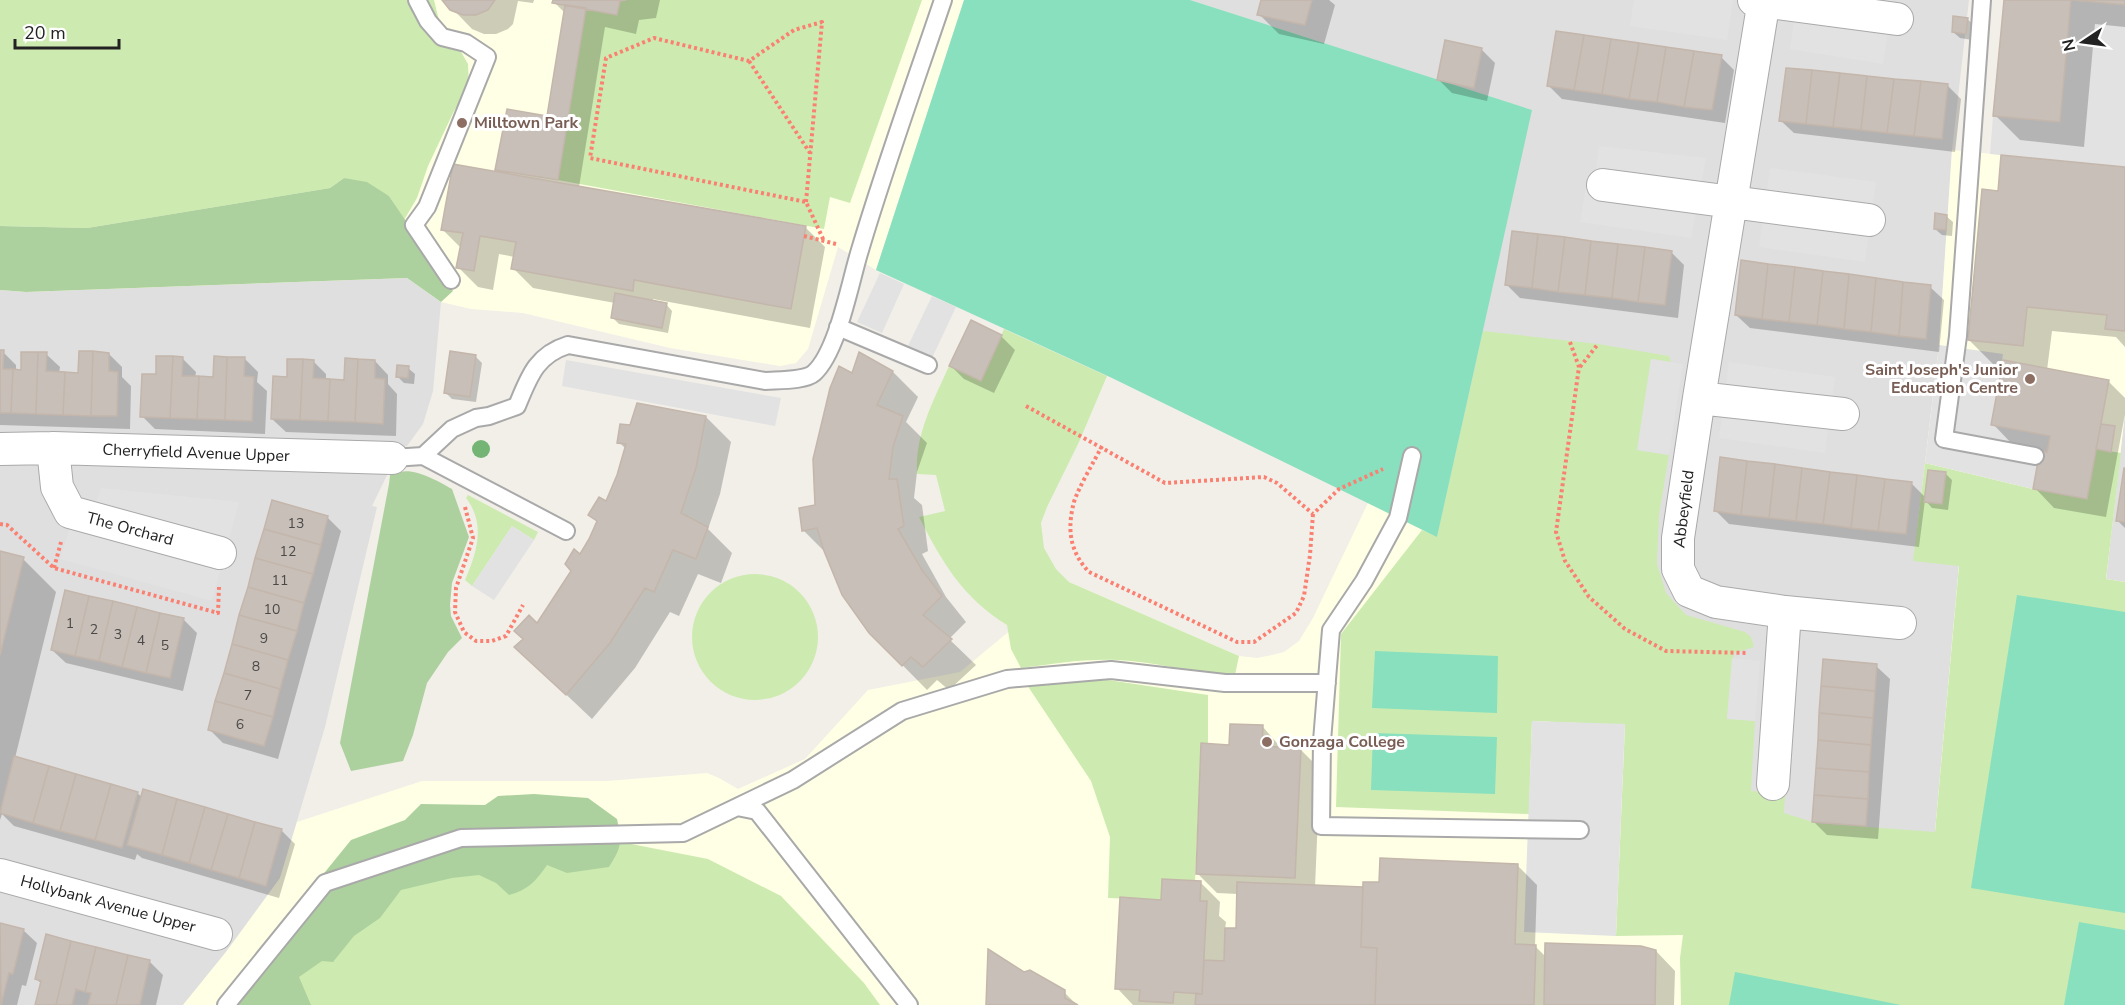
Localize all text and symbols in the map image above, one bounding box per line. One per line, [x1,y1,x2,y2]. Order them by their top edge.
scale bar [15,12,118,50]
north arrow [2053,12,2113,72]
text: 20 m [24,21,66,45]
text: N [2057,37,2081,53]
place label: Milltown Park [474,112,579,134]
marker: Milltown Park [455,116,469,130]
place label: Saint Joseph's Junior Education Centre [1865,359,2019,399]
marker: Saint Joseph's Junior Education Centre [2023,372,2037,386]
street label: Cherryfield Avenue Upper [102,439,290,467]
street label: Abbeyfield [1668,469,1700,549]
street label: The Orchard [84,507,176,551]
house number: 13 [288,514,304,533]
house number: 12 [280,542,296,561]
house number: 11 [272,571,288,590]
house number: 10 [264,600,280,619]
house number: 1 [66,614,74,633]
house number: 2 [90,620,98,639]
house number: 3 [114,625,122,644]
house number: 9 [260,629,268,648]
house number: 4 [137,631,145,650]
house number: 5 [161,636,169,655]
house number: 8 [252,657,260,676]
house number: 7 [244,686,252,705]
house number: 6 [236,715,244,734]
place label: Gonzaga College [1279,731,1405,753]
marker: Gonzaga College [1260,735,1274,749]
street label: Hollybank Avenue Upper [18,870,198,938]

